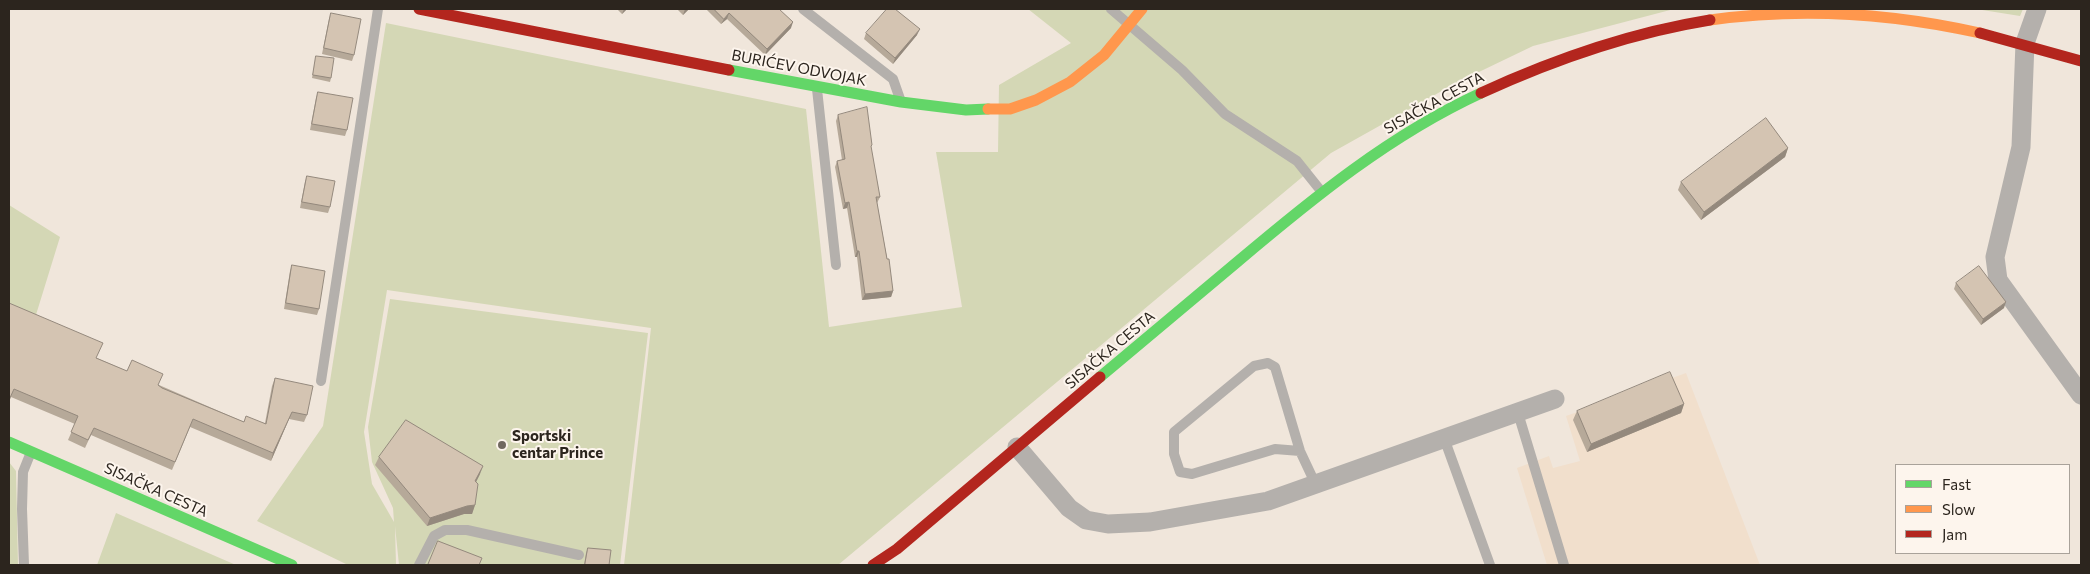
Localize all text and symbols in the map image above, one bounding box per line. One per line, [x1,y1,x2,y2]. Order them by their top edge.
street label: BURIĆEV ODVOJAK [730,46,868,90]
street label: SISAČKA CESTA [1381,68,1487,138]
street label: SISAČKA CESTA [1061,307,1159,393]
place label: Sportski centar Prince [512,427,603,462]
marker: Sportski centar Prince [496,439,508,451]
street label: SISAČKA CESTA [101,459,211,521]
legend [1895,464,2070,554]
text: Fast [1942,475,1971,493]
text: Slow [1942,500,1975,518]
text: Jam [1942,525,1967,543]

